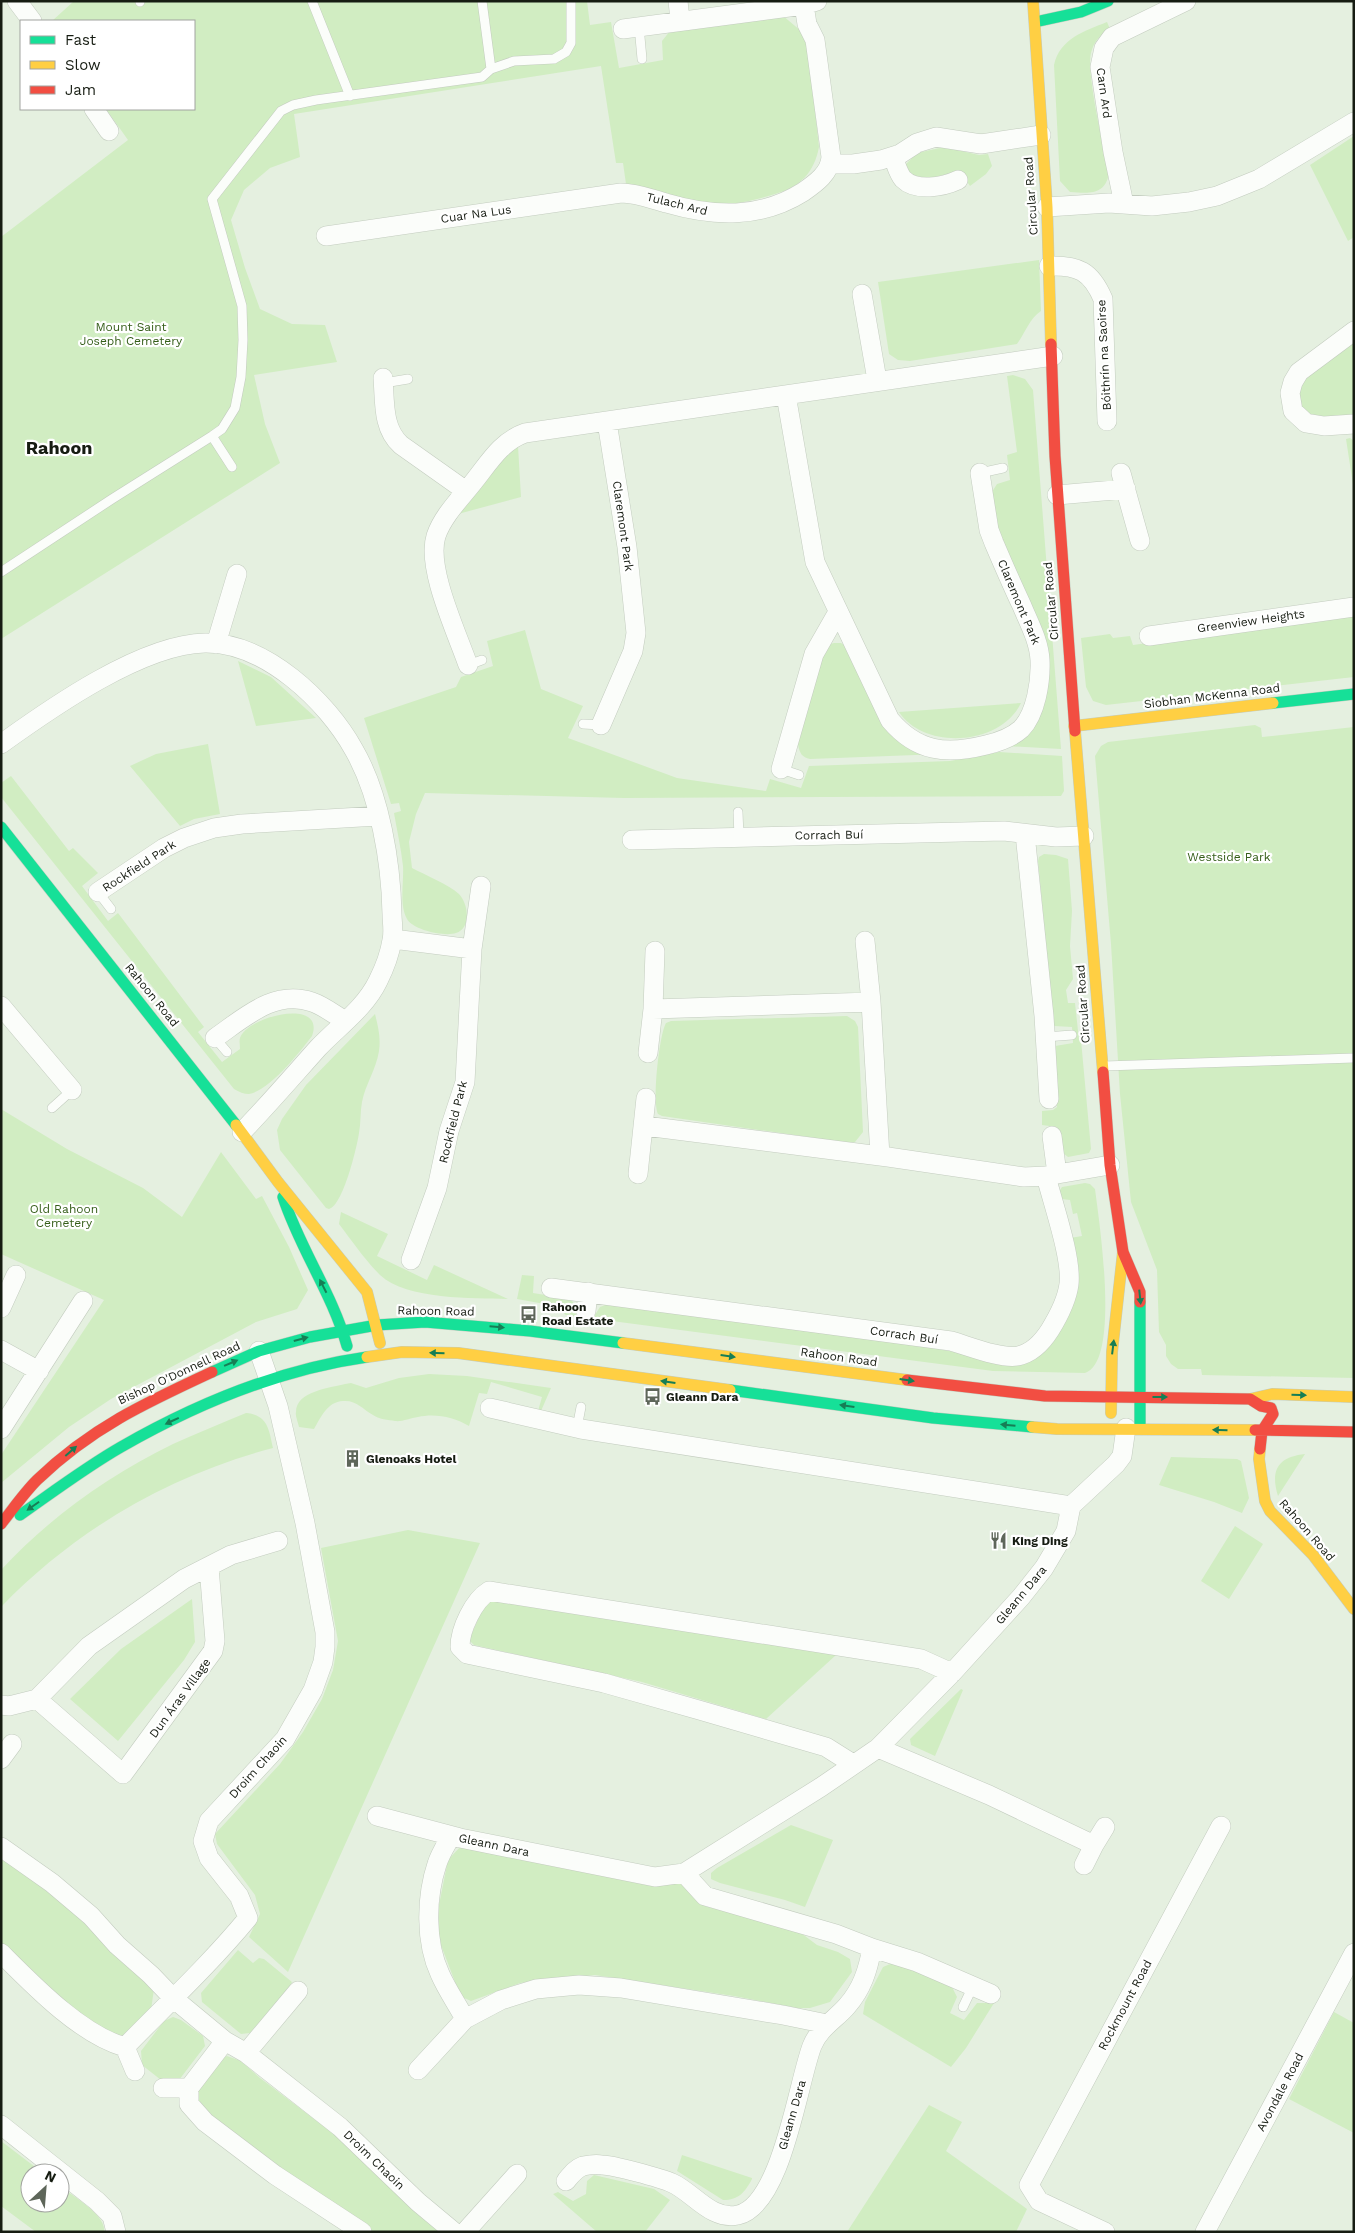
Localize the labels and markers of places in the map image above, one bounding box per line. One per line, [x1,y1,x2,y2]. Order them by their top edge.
place label: Rahoon Road Estate [542,1300,613,1328]
bus stop icon: Rahoon Road Estate [518,1304,538,1324]
bus stop icon: Gleann Dara [642,1387,662,1407]
place label: Gleann Dara [666,1390,738,1404]
building icon: Glenoaks Hotel [342,1449,362,1469]
place label: Glenoaks Hotel [366,1452,457,1466]
restaurant icon: King Ding [988,1531,1008,1551]
place label: King Ding [1012,1534,1068,1548]

